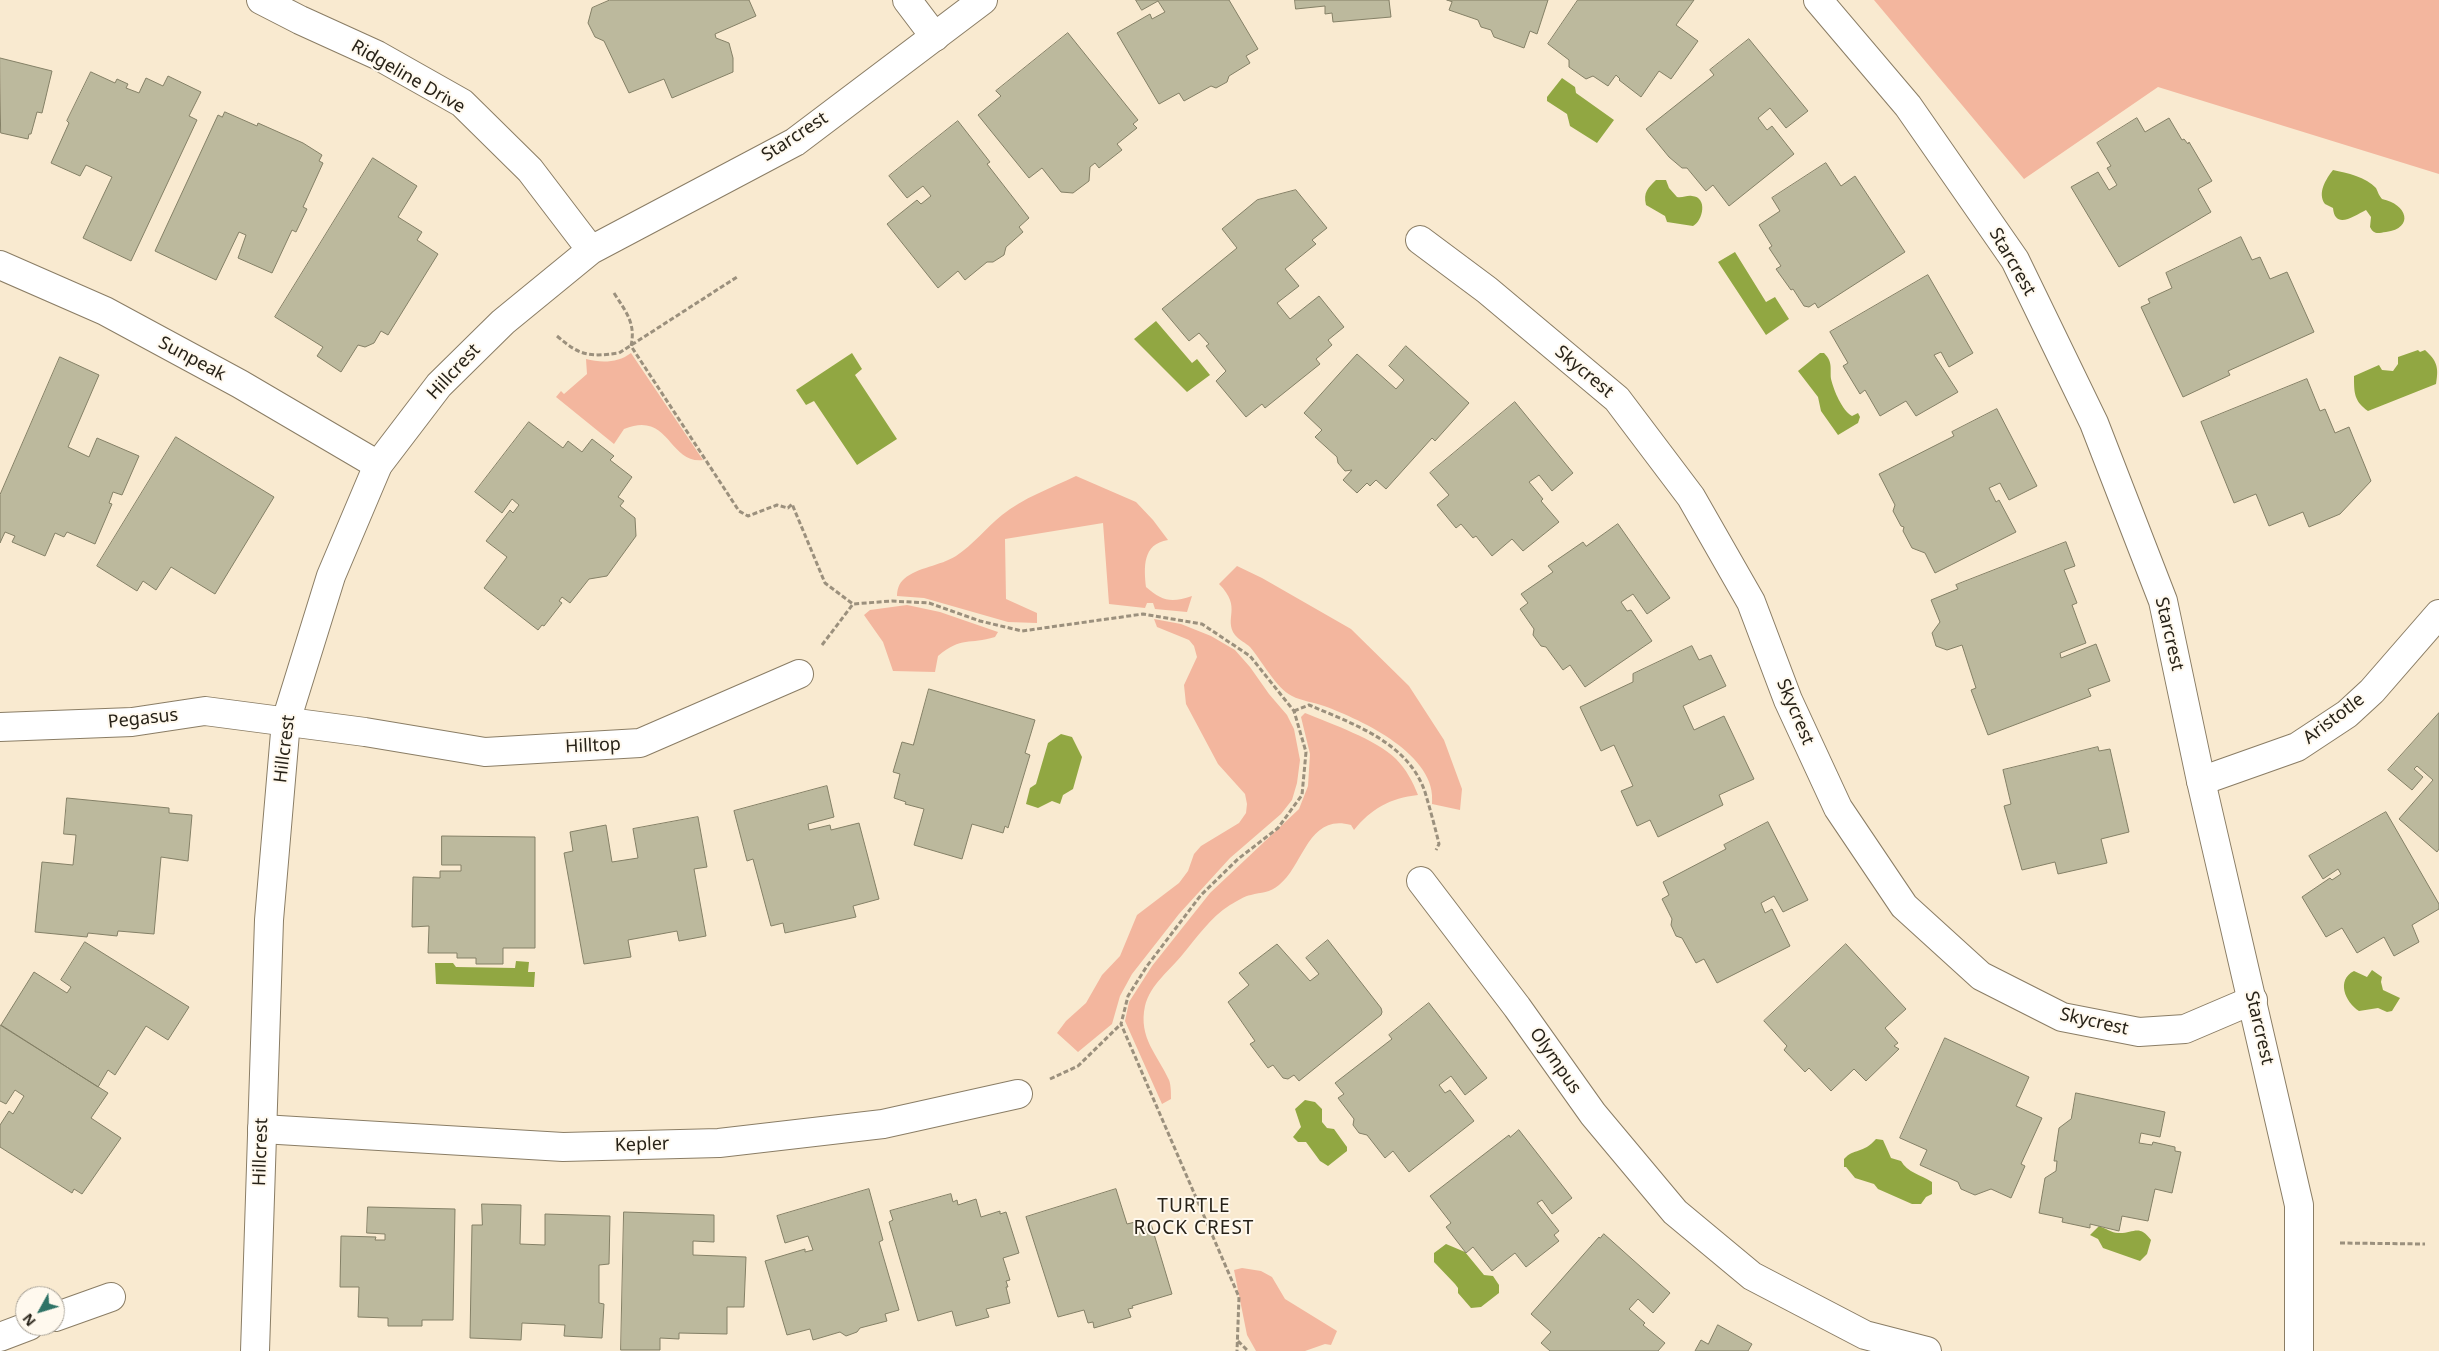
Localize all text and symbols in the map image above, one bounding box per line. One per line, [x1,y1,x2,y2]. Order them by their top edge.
street label: Ridgeline Drive [347,36,469,118]
street label: Starcrest [758,108,832,166]
street label: Starcrest [1984,224,2040,300]
street label: Sunpeak [155,332,229,386]
street label: Hillcrest [423,340,485,404]
street label: Skycrest [1550,341,1618,403]
street label: Starcrest [2150,595,2188,673]
street label: Skycrest [1771,676,1819,748]
street label: Aristotle [2299,689,2369,749]
street label: Pegasus [107,705,179,733]
street label: Hillcrest [270,714,300,784]
street label: Hilltop [565,734,621,758]
street label: Starcrest [2240,989,2278,1067]
street label: Skycrest [2058,1004,2130,1040]
street label: Olympus [1524,1024,1586,1098]
street label: Hillcrest [249,1118,273,1186]
street label: Kepler [614,1133,670,1157]
district label: TURTLE ROCK CREST [1132,1196,1256,1240]
north arrow [15,1286,65,1336]
text: N [18,1310,40,1331]

